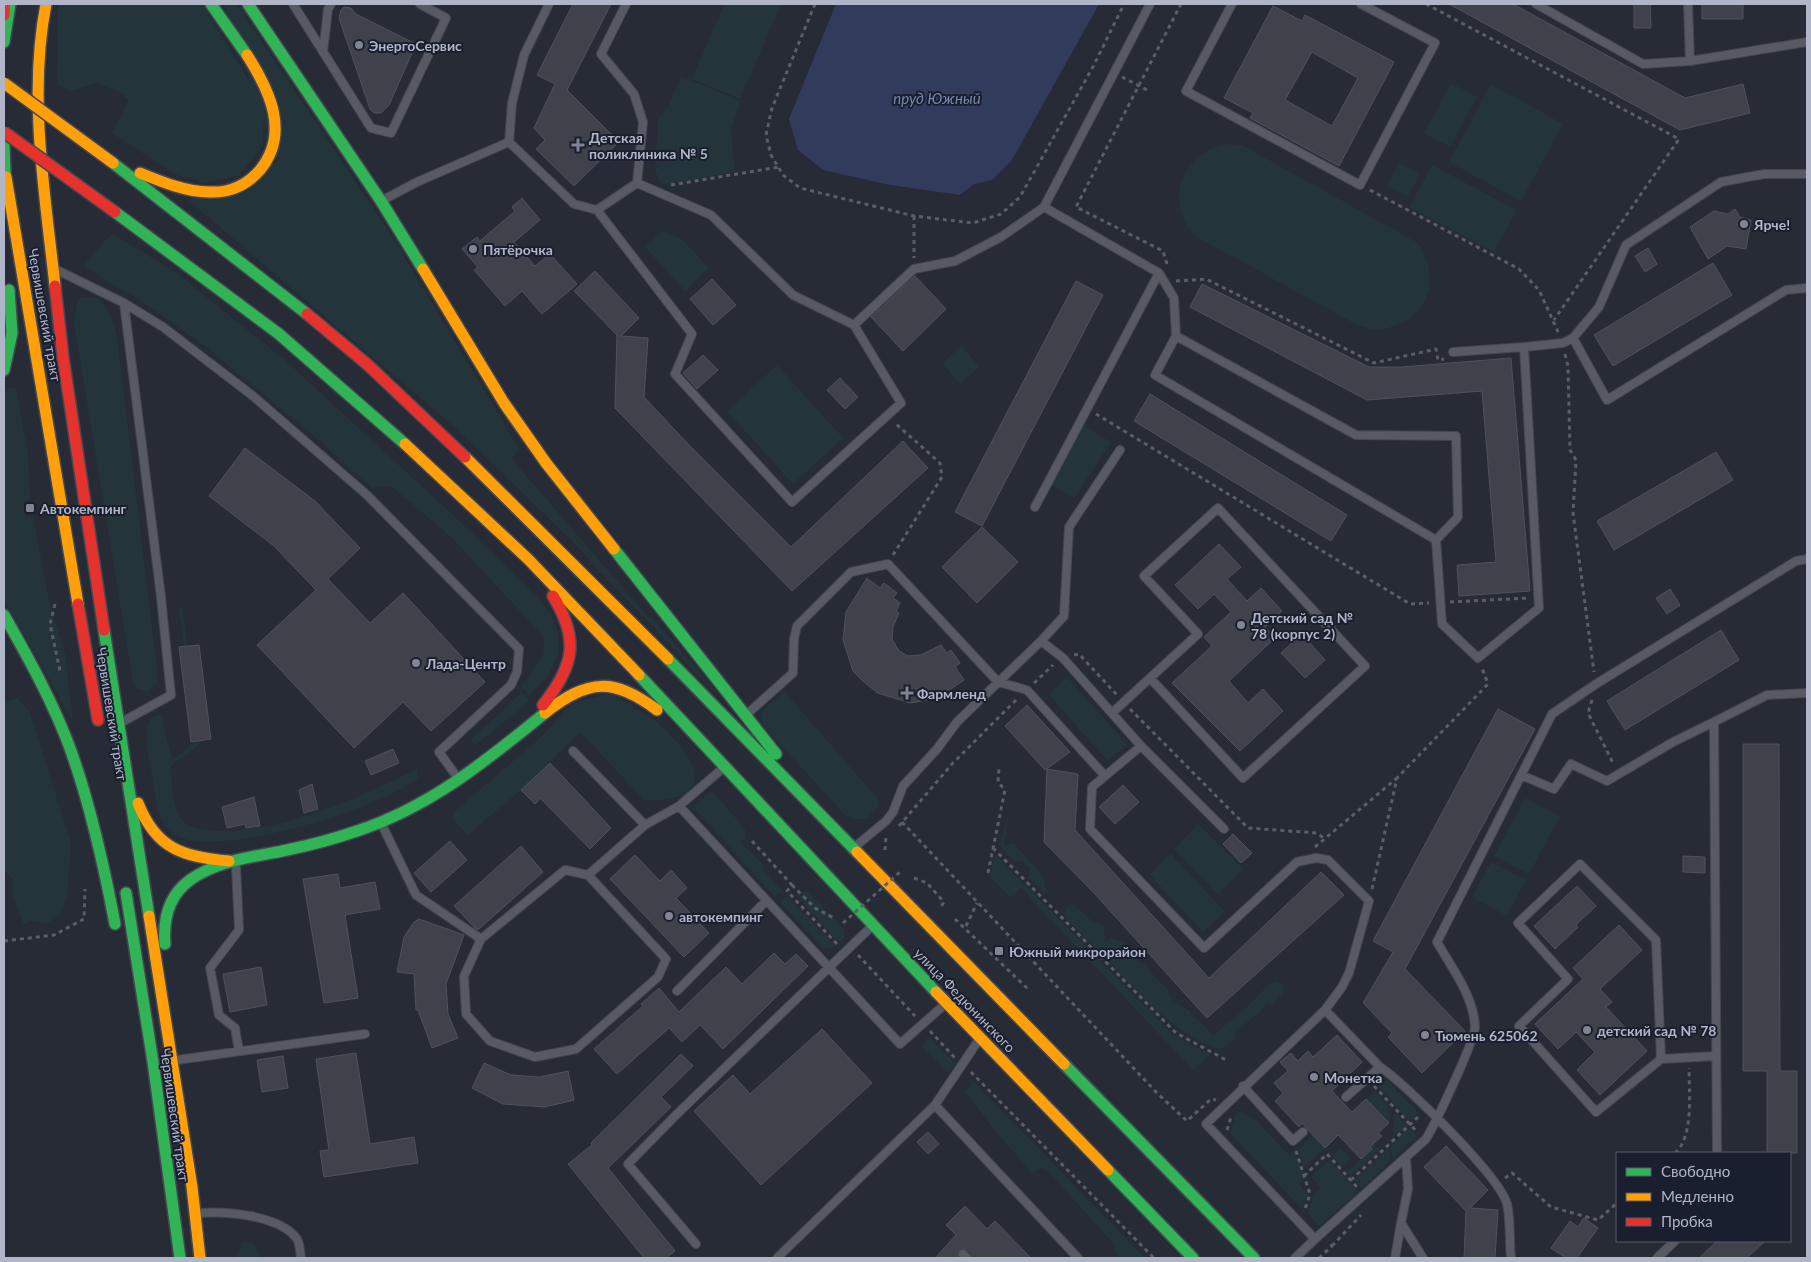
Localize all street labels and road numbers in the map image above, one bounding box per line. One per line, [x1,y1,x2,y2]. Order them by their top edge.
street label: Червишевский тракт [25,247,65,383]
street label: Червишевский тракт [93,646,131,782]
street label: улица Федюнинского [911,944,1019,1056]
street label: Червишевский тракт [157,1047,193,1183]

